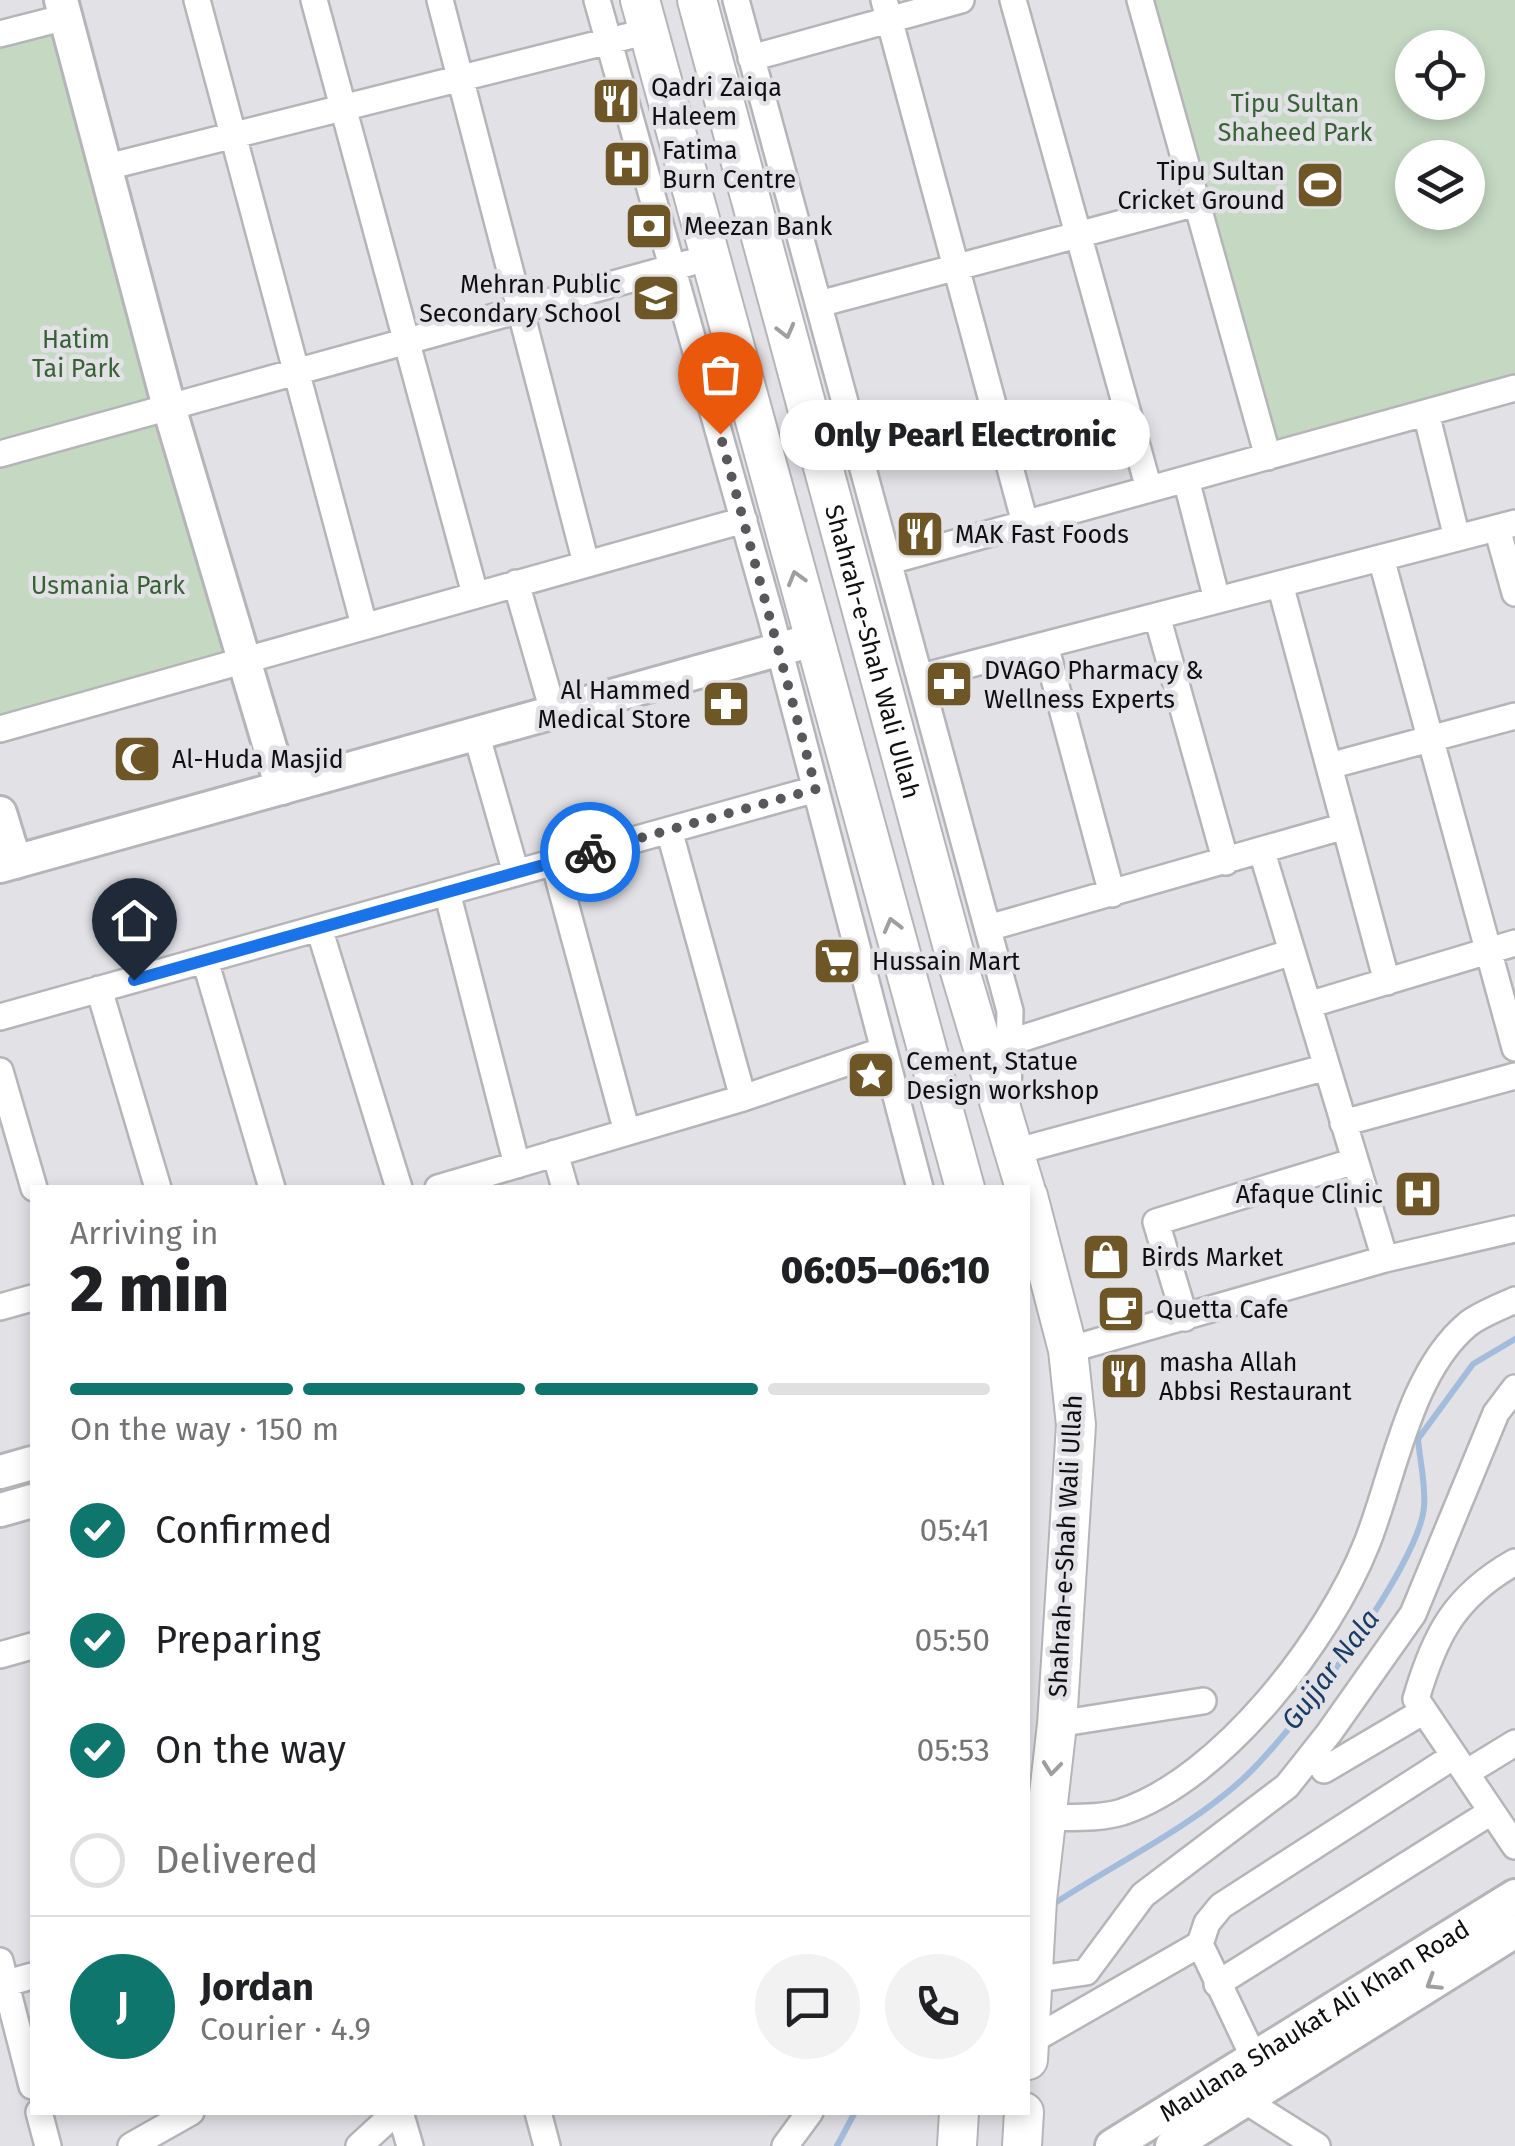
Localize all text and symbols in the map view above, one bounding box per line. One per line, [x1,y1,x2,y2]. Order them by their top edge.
map controls [1395,30,1485,230]
button: locate [1395,30,1485,120]
place label: Qadri Zaiqa Haleem [651,73,782,132]
restaurant icon: Qadri Zaiqa Haleem [590,75,642,127]
park label: Tipu Sultan Shaheed Park [1218,89,1372,148]
place label: Fatima Burn Centre [662,136,796,195]
hospital icon: Fatima Burn Centre [601,138,653,190]
button: layers [1395,140,1485,230]
place label: Tipu Sultan Cricket Ground [1117,157,1285,216]
sports icon: Tipu Sultan Cricket Ground [1294,159,1346,211]
bank icon: Meezan Bank [623,200,675,252]
place label: Meezan Bank [684,212,832,242]
place label: Mehran Public Secondary School [419,270,621,329]
school or university icon: Mehran Public Secondary School [630,272,682,324]
one-way arrow [774,322,795,339]
park label: Hatim Tai Park [32,325,120,384]
pin [678,332,763,435]
icon: bag [693,347,748,402]
callout: Only Pearl Electronic [780,399,1150,469]
text: Only Pearl Electronic [814,416,1116,454]
street label: Shahrah-e-Shah Wali Ullah [818,502,926,802]
restaurant icon: MAK Fast Foods [894,508,946,560]
place label: MAK Fast Foods [955,520,1129,550]
one-way arrow [787,570,808,587]
park label: Usmania Park [31,571,185,601]
place label: DVAGO Pharmacy & Wellness Experts [984,656,1203,715]
pharmacy icon: DVAGO Pharmacy & Wellness Experts [923,658,975,710]
place label: Al Hammed Medical Store [538,676,691,735]
pharmacy icon: Al Hammed Medical Store [700,678,752,730]
mosque icon: Al-Huda Masjid [111,733,163,785]
place label: Al-Huda Masjid [172,745,344,775]
courier [540,802,640,902]
icon: bike [563,825,618,880]
pin [92,878,177,981]
icon: home [107,893,162,948]
one-way arrow [882,917,903,935]
supermarket icon: Hussain Mart [811,935,863,987]
place label: Hussain Mart [872,947,1021,977]
place label: Cement, Statue Design workshop [906,1047,1099,1106]
place icon: Cement, Statue Design workshop [845,1049,897,1101]
hospital icon: Afaque Clinic [1392,1168,1444,1220]
place label: Afaque Clinic [1236,1180,1383,1210]
text: Arriving in [70,1214,218,1252]
shop icon: Birds Market [1080,1231,1132,1283]
place label: Birds Market [1141,1243,1284,1273]
text: 06:05–06:10 [781,1247,990,1293]
text: 2 min [70,1250,229,1328]
cafe icon: Quetta Cafe [1095,1283,1147,1335]
place label: Quetta Cafe [1156,1295,1289,1325]
place label: masha Allah Abbsi Restaurant [1159,1348,1352,1407]
restaurant icon: masha Allah Abbsi Restaurant [1098,1350,1150,1402]
street label: Shahrah-e-Shah Wali Ullah [1043,1394,1089,1698]
text: On the way · 150 m [70,1410,339,1448]
icon: check [70,1503,125,1558]
text: Confirmed [155,1507,333,1553]
text: 05:41 [920,1511,990,1549]
water label: Gujjar Nala [1275,1603,1386,1736]
icon: check [70,1613,125,1668]
text: Preparing [155,1617,321,1663]
text: 05:50 [914,1621,990,1659]
icon: check [70,1723,125,1778]
text: On the way [155,1727,346,1773]
text: 05:53 [917,1731,990,1769]
one-way arrow [1042,1761,1063,1777]
text: Delivered [155,1837,318,1883]
street label: Maulana Shaukat Ali Khan Road [1154,1914,1475,2129]
button: chat [755,1954,860,2059]
button: phone [885,1954,990,2059]
text: Jordan [200,1964,314,2010]
one-way arrow [1425,1971,1443,1990]
text: J [116,1983,129,2029]
text: Courier · 4.9 [200,2010,371,2048]

